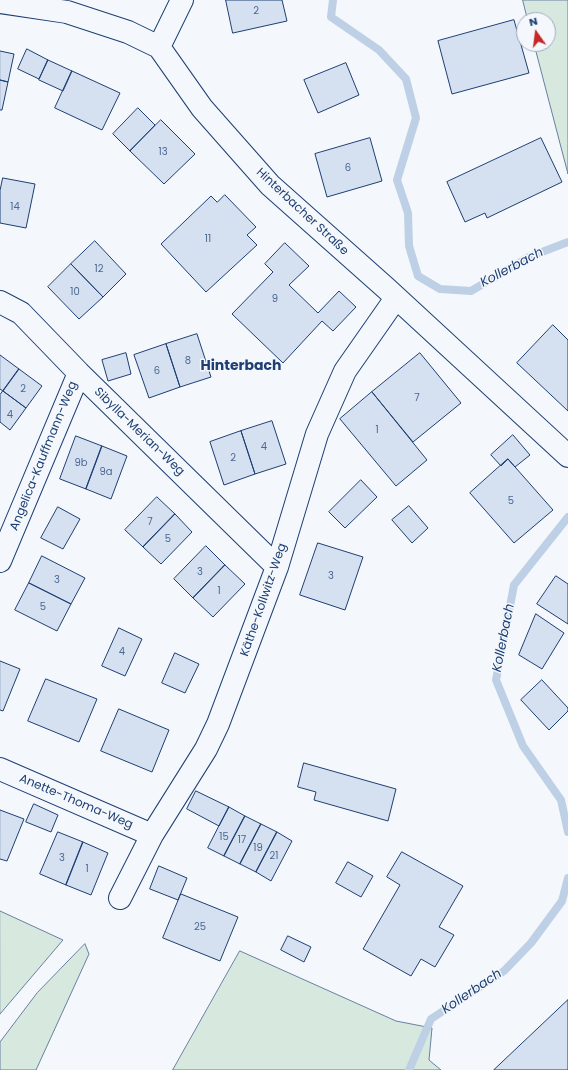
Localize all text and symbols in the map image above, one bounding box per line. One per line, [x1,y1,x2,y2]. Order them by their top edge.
house number: 2 [253,5,259,17]
north arrow [516,12,556,52]
text: N [527,13,539,30]
house number: 13 [158,146,168,158]
house number: 6 [345,162,351,174]
street label: Hinterbacher Straße [253,165,351,259]
house number: 14 [10,201,20,213]
house number: 11 [205,233,211,245]
water label: Kollerbach [478,245,546,291]
house number: 12 [95,263,103,275]
house number: 10 [70,286,80,298]
house number: 9 [272,293,278,305]
house number: 8 [185,355,191,367]
district label: Hinterbach [200,358,282,374]
house number: 6 [154,365,160,377]
street label: Angelica-Kauffmann-Weg [7,379,81,533]
house number: 2 [20,383,26,395]
street label: Sibylla-Merian-Weg [91,385,187,479]
house number: 7 [414,392,420,404]
house number: 4 [7,409,13,421]
house number: 1 [375,424,379,436]
house number: 4 [261,441,267,453]
house number: 2 [230,452,236,464]
house number: 9b [74,457,88,469]
house number: 9a [99,466,113,478]
house number: 5 [508,495,514,507]
house number: 7 [147,516,153,528]
house number: 5 [165,533,171,545]
street label: Käthe-Kollwitz-Weg [238,542,290,658]
house number: 3 [197,566,203,578]
house number: 3 [328,570,334,582]
house number: 3 [54,574,60,586]
house number: 1 [217,585,221,597]
house number: 5 [40,601,46,613]
water label: Kollerbach [490,603,518,673]
house number: 4 [119,646,125,658]
street label: Anette-Thoma-Weg [17,771,135,833]
house number: 15 [219,831,229,843]
house number: 17 [238,834,246,846]
house number: 19 [253,842,263,854]
house number: 21 [270,850,278,862]
house number: 3 [59,852,65,864]
house number: 1 [85,863,89,875]
house number: 25 [194,921,206,933]
water label: Kollerbach [439,966,505,1018]

